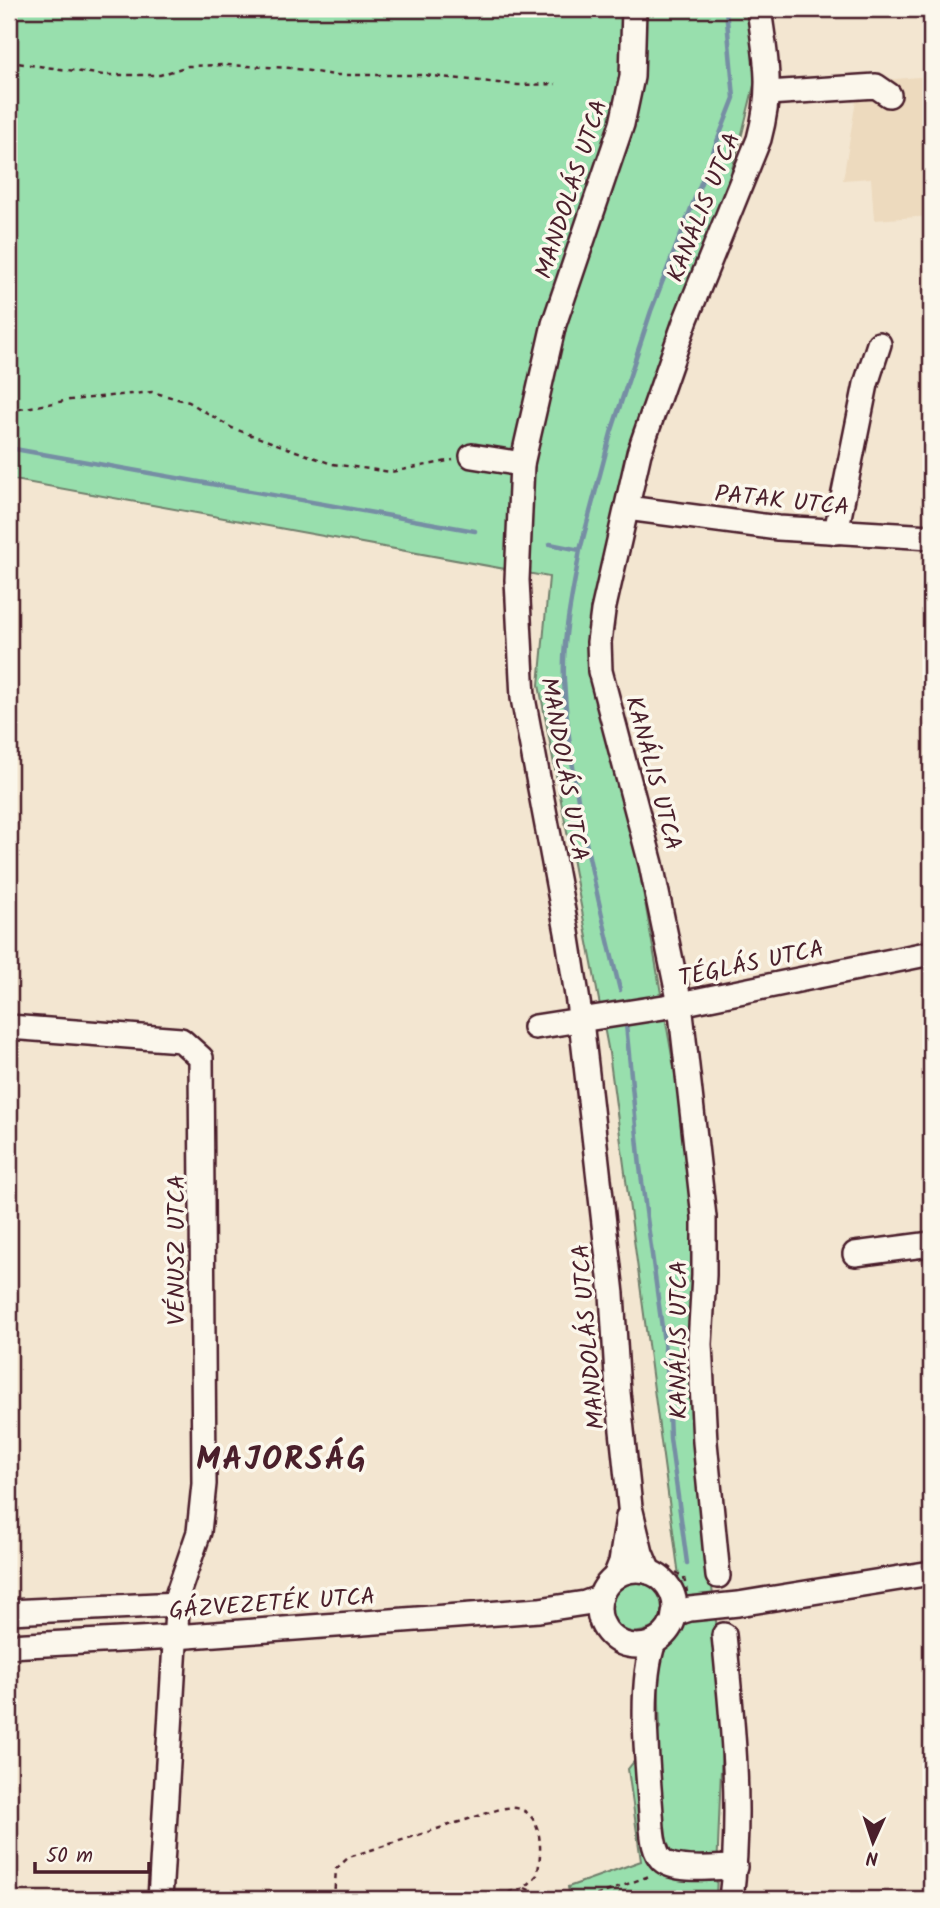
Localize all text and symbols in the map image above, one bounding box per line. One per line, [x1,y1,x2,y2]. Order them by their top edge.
street label: MANDOLÁS UTCA [525,95,620,284]
street label: KANÁLIS UTCA [657,127,752,288]
street label: PATAK UTCA [713,475,851,528]
street label: MANDOLÁS UTCA [528,674,599,864]
street label: KANÁLIS UTCA [613,692,692,855]
street label: TÉGLÁS UTCA [675,930,828,999]
street label: VÉNUSZ UTCA [158,1175,197,1325]
street label: MANDOLÁS UTCA [562,1242,617,1431]
street label: KANÁLIS UTCA [660,1261,699,1419]
district label: MAJORSÁG [196,1435,368,1486]
street label: GÁZVEZETÉK UTCA [168,1578,377,1631]
north arrow [838,1806,908,1876]
scale bar [35,1831,149,1875]
text: 50 m [46,1840,93,1873]
text: N [865,1842,879,1872]

